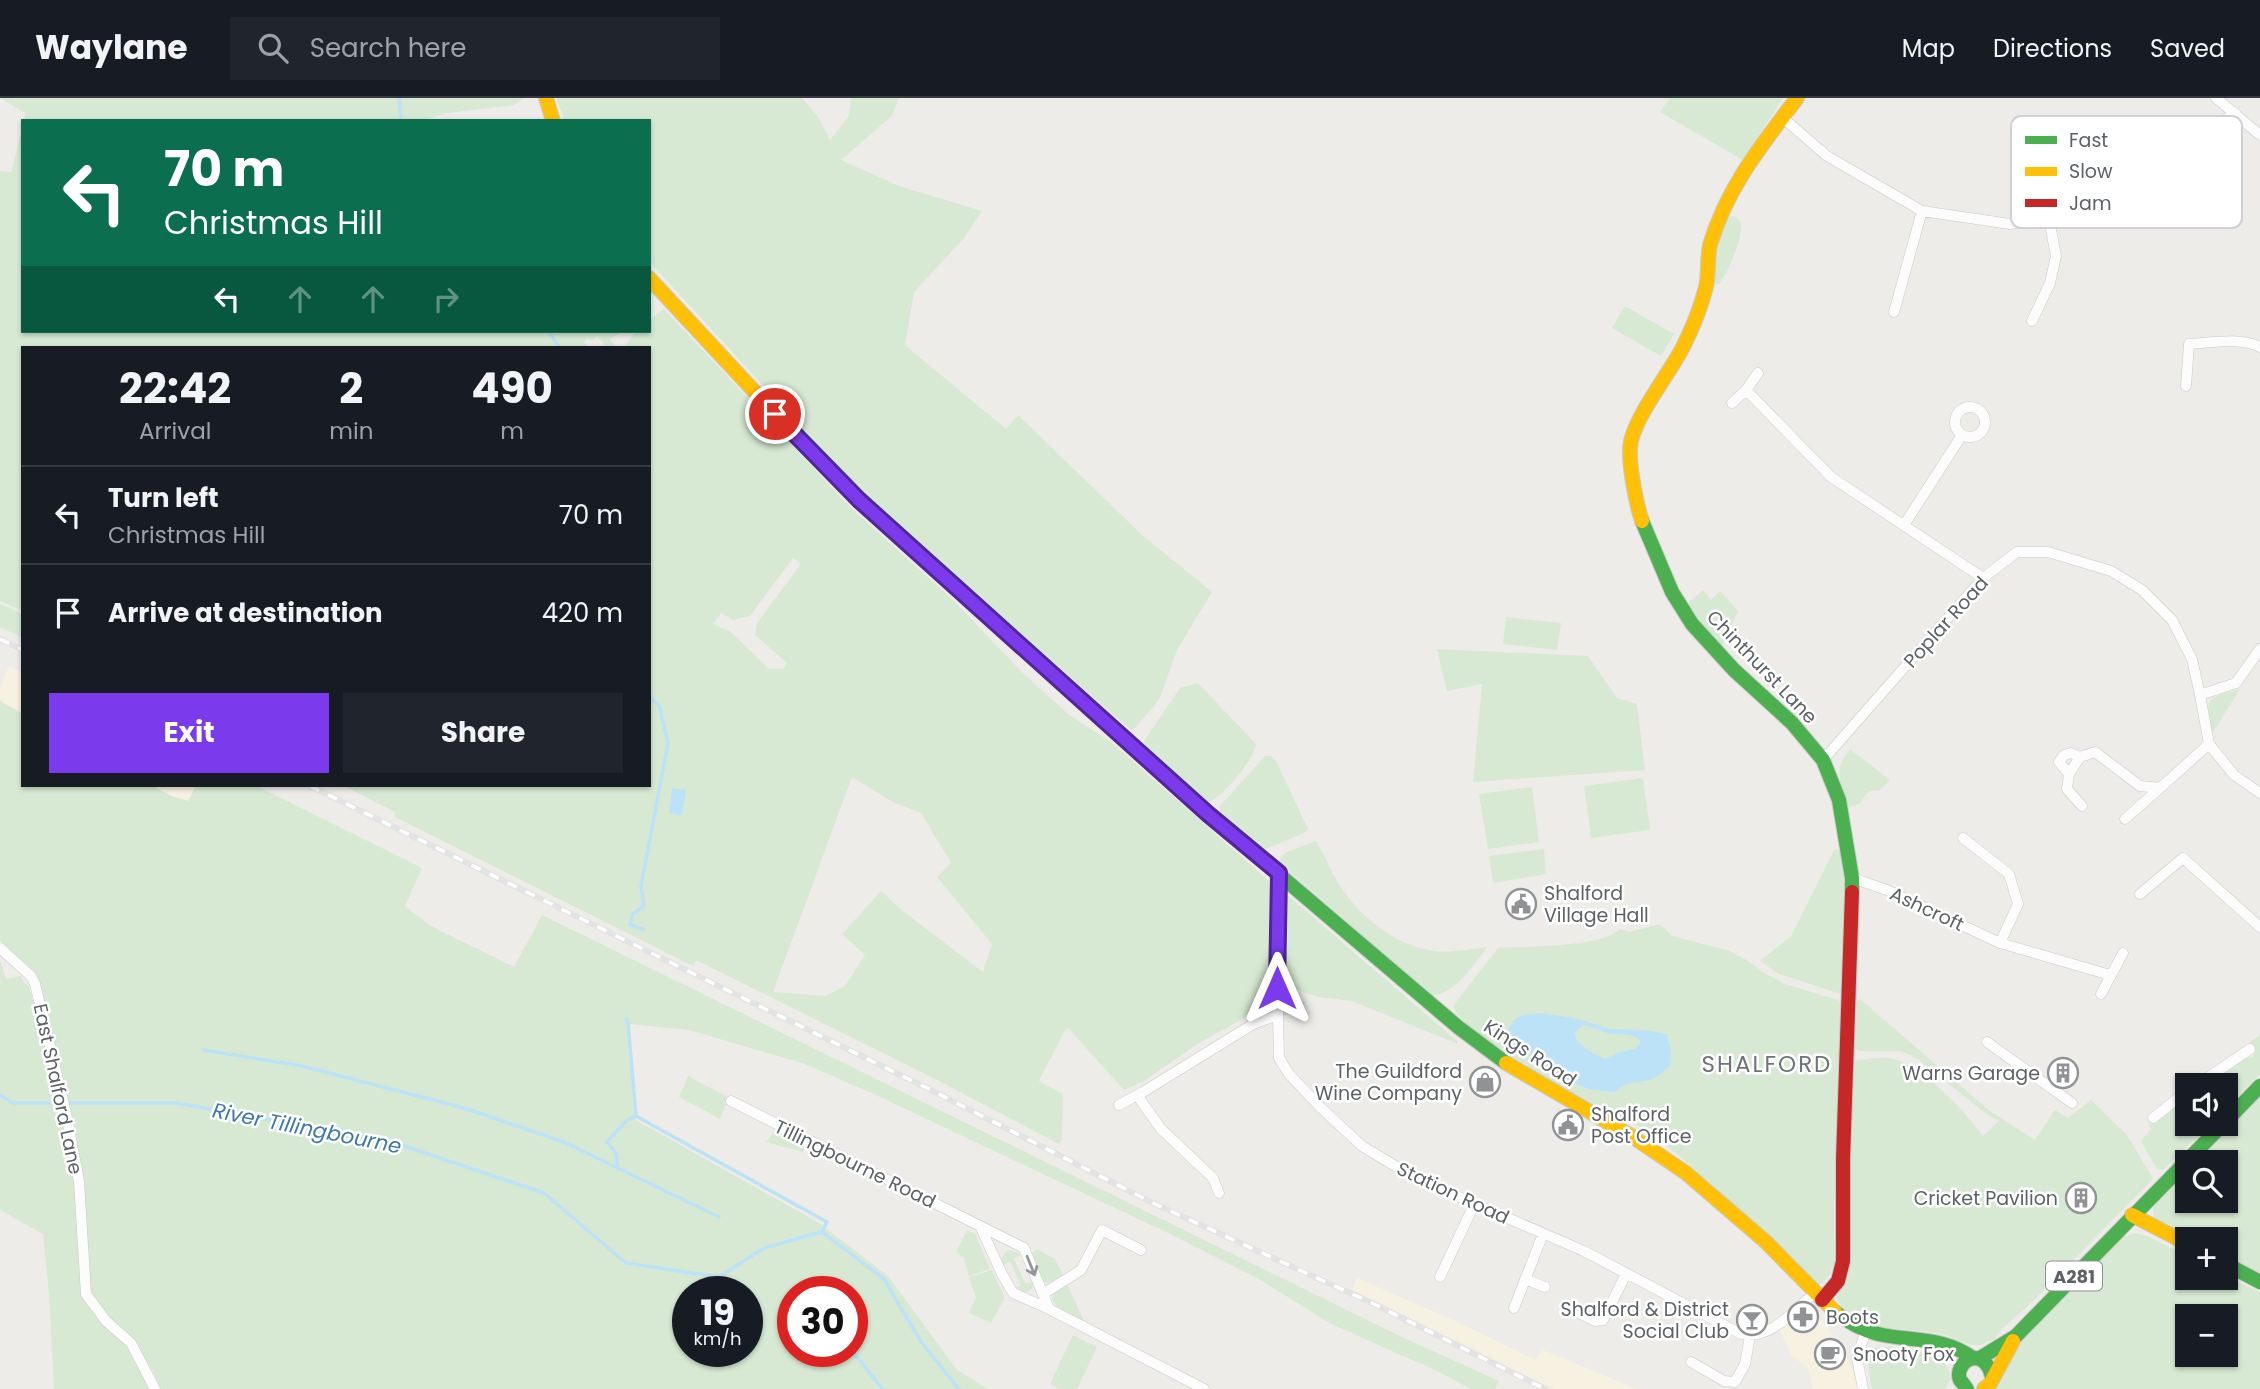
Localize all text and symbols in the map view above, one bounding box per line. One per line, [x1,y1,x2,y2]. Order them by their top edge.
search box [230,17,720,80]
text: Waylane [35,24,188,71]
icon: search [254,29,292,67]
text: Search here [310,30,466,66]
text: Map [1902,32,1955,65]
text: Directions [1993,32,2112,65]
text: Saved [2150,32,2225,65]
legend [2011,116,2242,228]
text: Fast [2069,127,2108,154]
text: 70 m [164,135,284,203]
icon: left [49,147,140,238]
text: Slow [2069,158,2113,185]
text: Jam [2069,190,2111,217]
text: Christmas Hill [164,200,383,245]
icon: left [208,280,246,318]
icon: ahead [281,280,319,318]
icon: ahead [354,280,392,318]
icon: right [427,280,465,318]
text: 22:42 [119,359,231,418]
text: 2 [339,359,363,418]
text: 490 [471,359,553,418]
pin [745,384,805,444]
icon: arrive [756,395,794,433]
text: Arrival [139,415,211,447]
text: min [329,415,373,447]
text: m [500,415,524,447]
text: Turn left [108,480,219,516]
icon: left [49,496,87,534]
text: 70 m [559,497,623,533]
text: Christmas Hill [108,519,265,551]
street label: Poplar Road [1897,570,1995,674]
icon: arrive [49,594,87,632]
text: Arrive at destination [108,595,383,631]
text: 420 m [542,595,623,631]
street label: Chinthurst Lane [1701,604,1823,730]
button: Exit [49,693,329,773]
button: Share [343,693,623,773]
place label: Shalford Village Hall [1544,880,1649,929]
street label: Ashcroft [1886,880,1968,938]
public building icon: Shalford Village Hall [1504,887,1538,921]
position arrow [1240,951,1314,1025]
street label: East Shalford Lane [27,1001,89,1177]
street label: Kings Road [1478,1013,1582,1093]
district label: SHALFORD [1702,1048,1832,1080]
building icon: Warns Garage [2046,1056,2080,1090]
place label: The Guildford Wine Company [1315,1058,1462,1107]
place label: Warns Garage [1902,1060,2040,1087]
shop icon: The Guildford Wine Company [1468,1065,1502,1099]
map controls [2175,1073,2238,1367]
button: sound [2175,1073,2238,1136]
water label: River Tillingbourne [210,1095,404,1161]
place label: Shalford Post Office [1591,1101,1692,1150]
public building icon: Shalford Post Office [1551,1108,1585,1142]
street label: Tillingbourne Road [770,1113,940,1215]
button: search [2175,1150,2238,1213]
street label: Station Road [1392,1155,1514,1231]
building icon: Cricket Pavilion [2064,1181,2098,1215]
place label: Cricket Pavilion [1914,1185,2058,1212]
button: + [2175,1227,2238,1290]
one-way arrow [1026,1254,1039,1276]
road number: A281 [2046,1261,2102,1290]
speed limit sign: 30 [777,1276,868,1367]
text: 19 [700,1288,735,1337]
place label: Shalford & District Social Club [1560,1296,1729,1345]
pharmacy icon: Boots [1786,1300,1820,1334]
bar icon: Shalford & District Social Club [1735,1303,1769,1337]
place label: Boots [1826,1304,1879,1331]
button: − [2175,1304,2238,1367]
text: km/h [694,1326,741,1351]
cafe icon: Snooty Fox [1813,1337,1847,1371]
place label: Snooty Fox [1853,1341,1954,1368]

